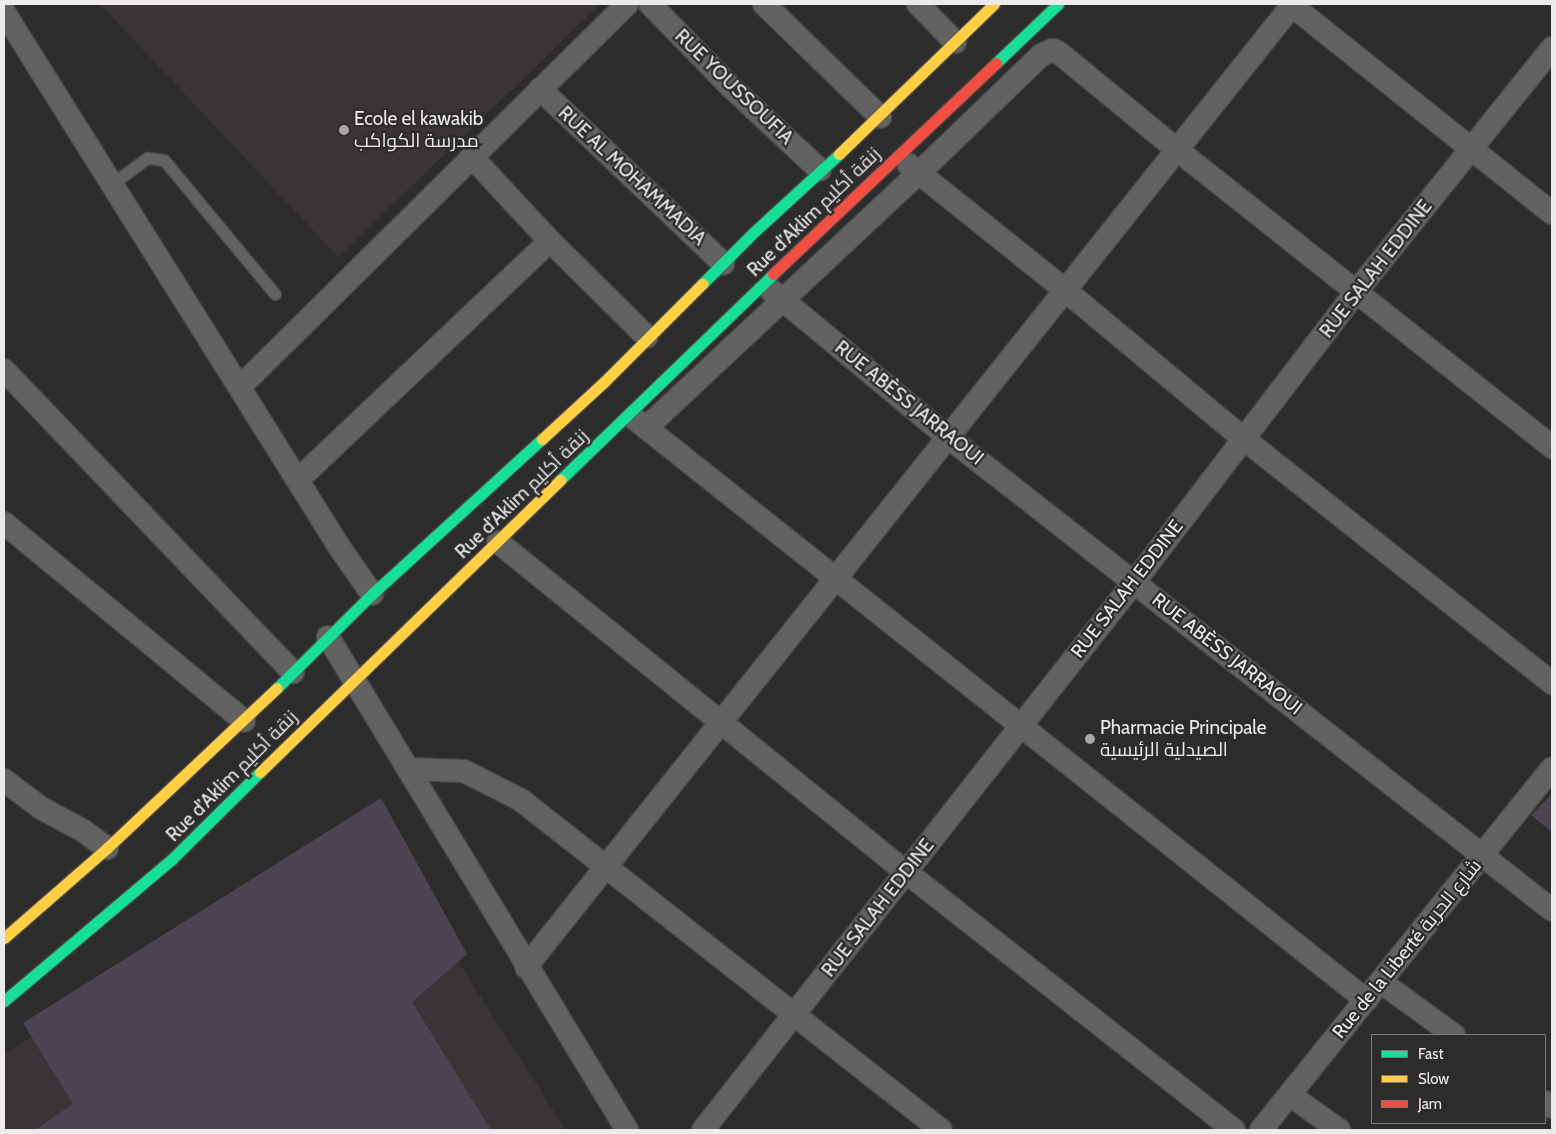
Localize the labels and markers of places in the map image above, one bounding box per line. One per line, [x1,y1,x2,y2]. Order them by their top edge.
place label: Ecole el kawakib مدرسة الكواكب [354,108,483,152]
marker: Ecole el kawakib مدرسة الكواكب [338,124,350,136]
place label: Pharmacie Principale الصيدلية الرئيسية [1100,717,1266,761]
marker: Pharmacie Principale الصيدلية الرئيسية [1084,733,1096,745]

